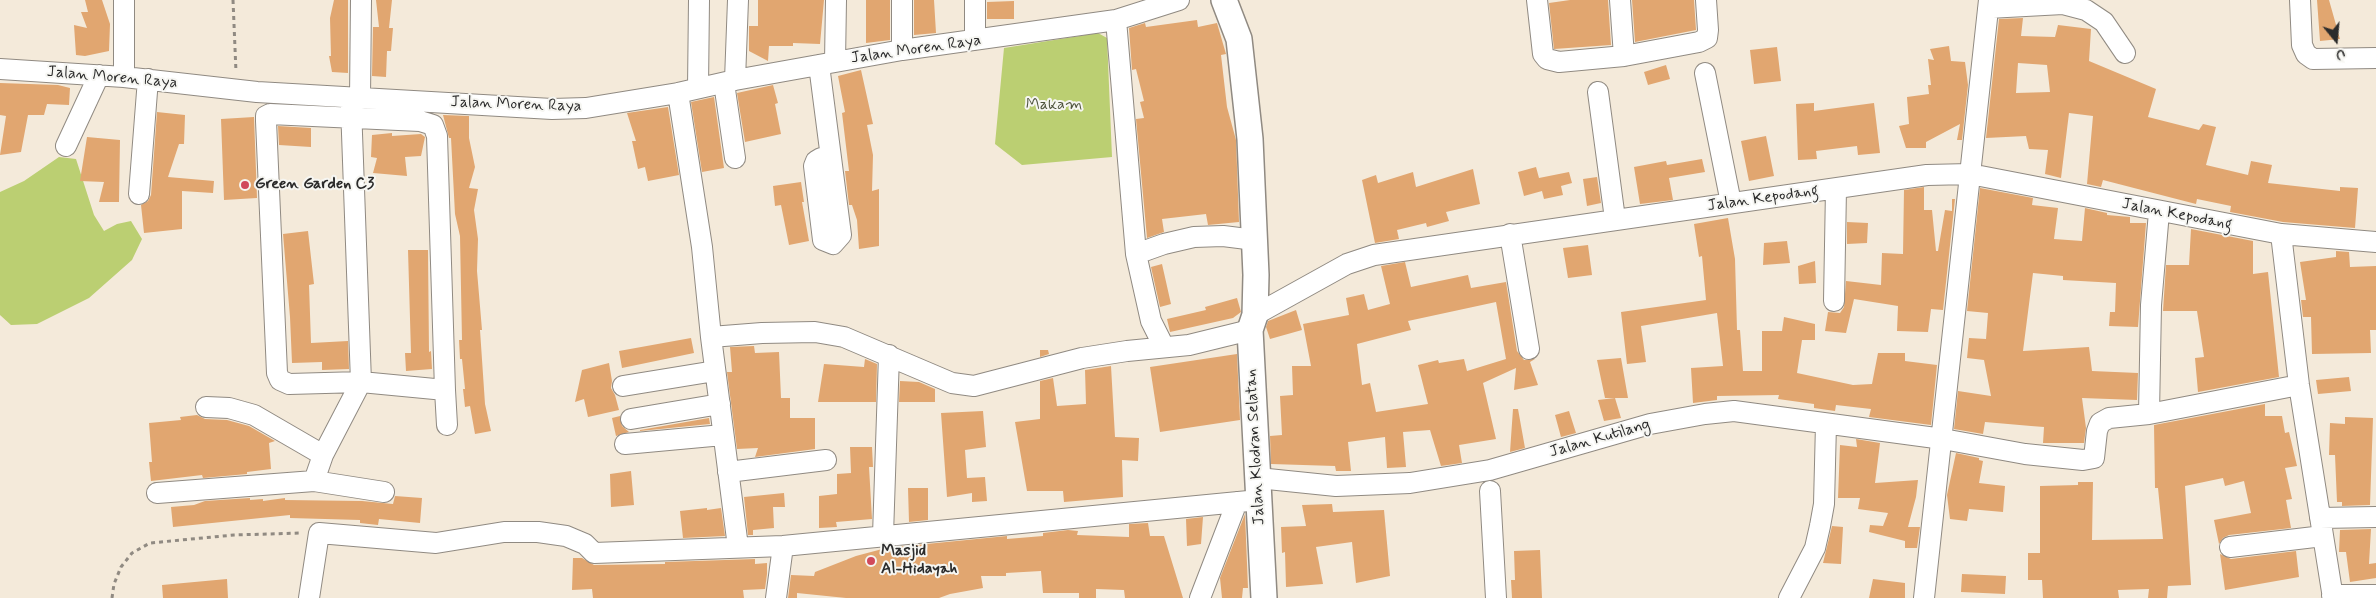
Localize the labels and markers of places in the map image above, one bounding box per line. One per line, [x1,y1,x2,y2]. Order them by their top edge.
place label: Green Garden C3 [255,175,374,195]
marker: Green Garden C3 [239,179,251,191]
place label: Masjid Al-Hidayah [881,542,957,580]
marker: Masjid Al-Hidayah [865,555,877,567]

